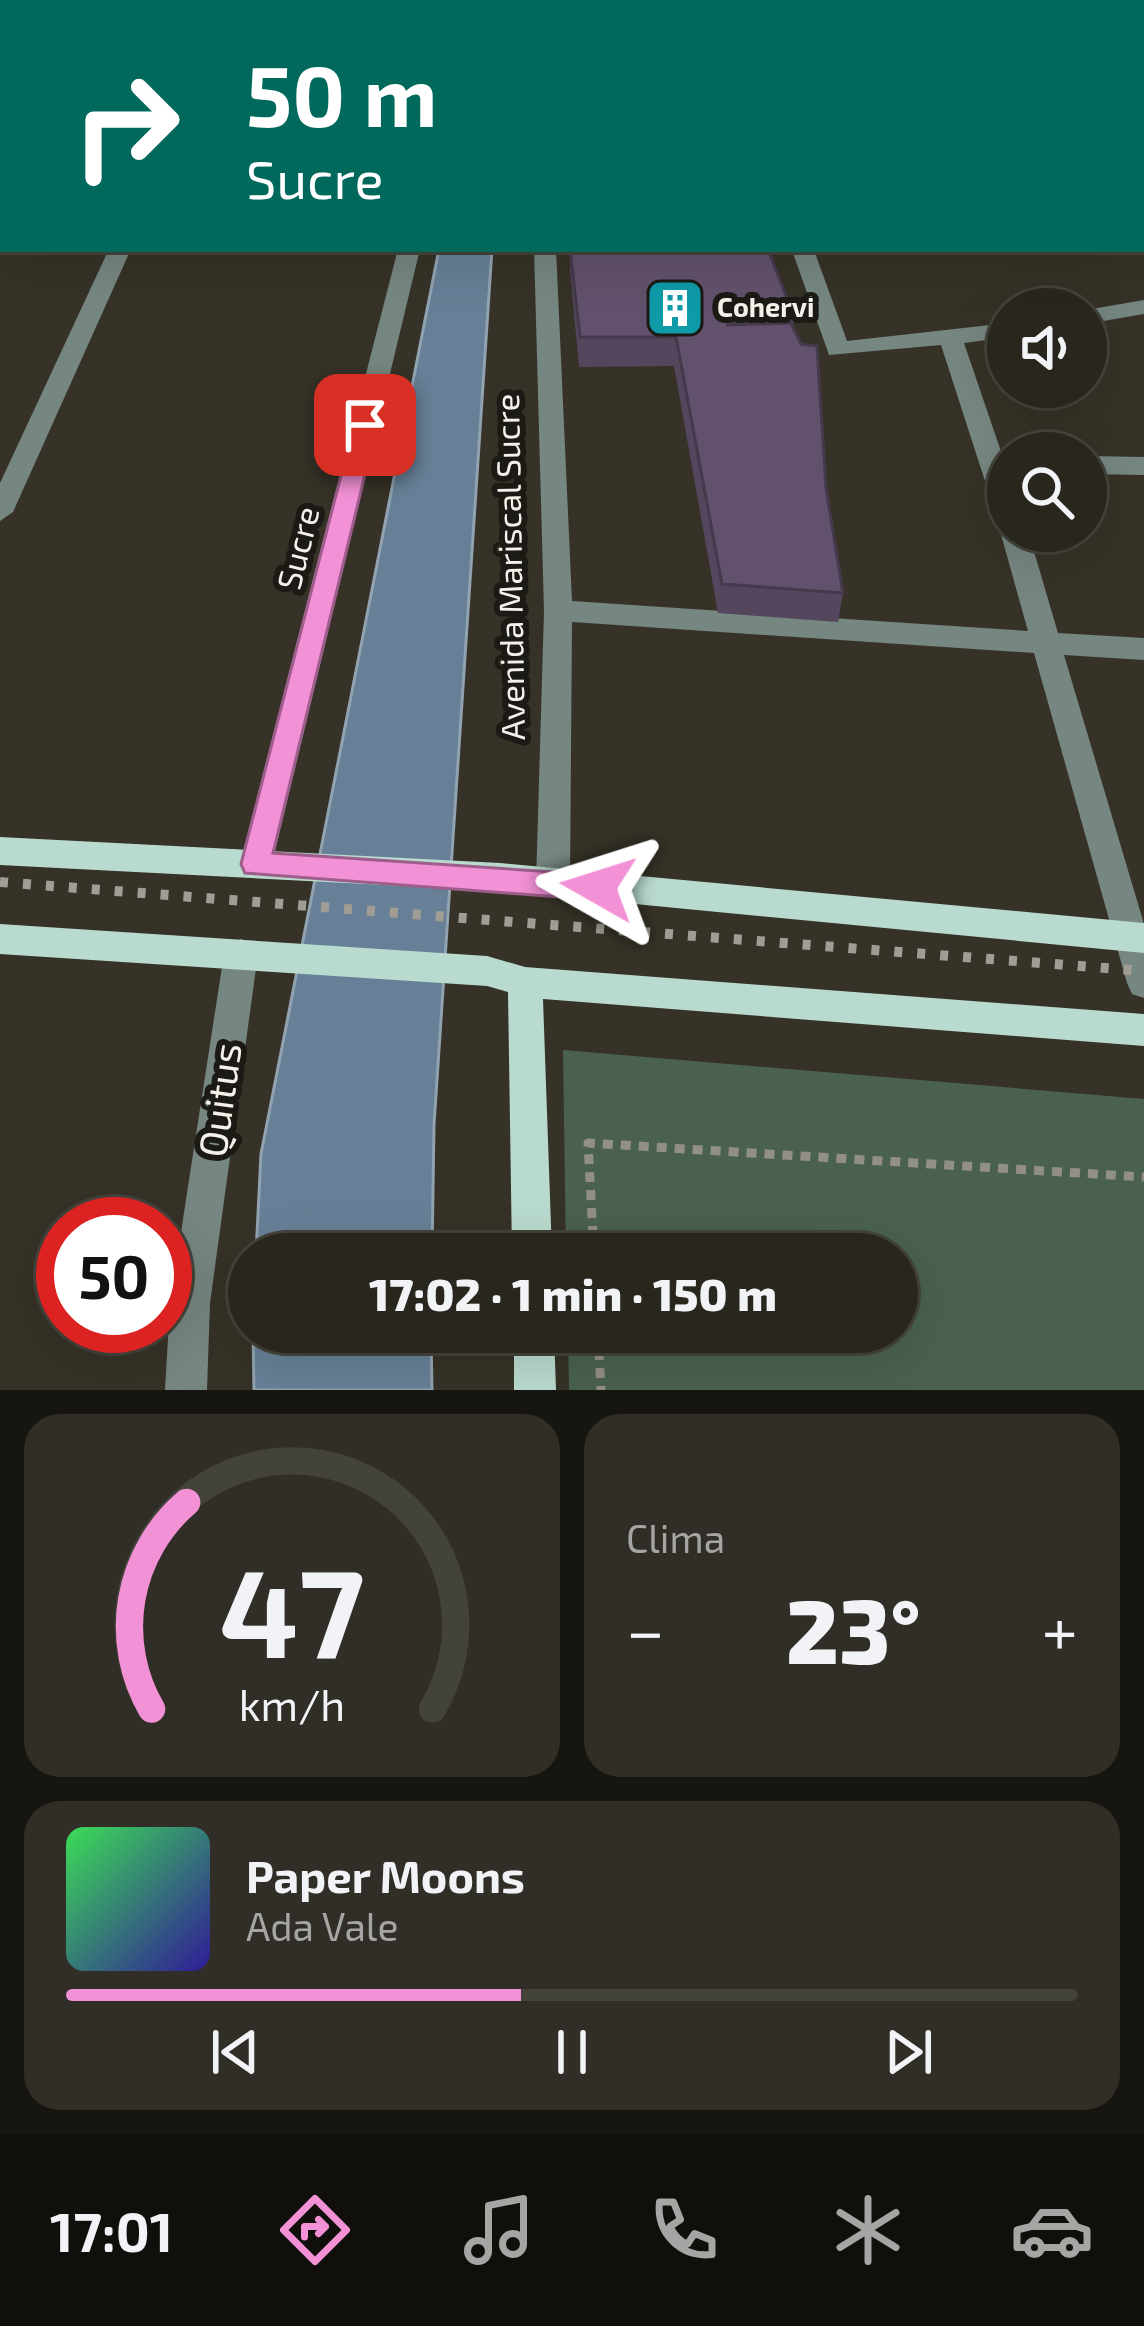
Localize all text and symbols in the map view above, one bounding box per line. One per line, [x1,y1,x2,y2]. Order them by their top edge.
text: 50 m [246,43,438,144]
icon: right [48,48,204,204]
text: Sucre [246,145,383,210]
building icon: Cohervi [644,277,706,339]
map controls [987,288,1107,552]
button: sound [987,288,1107,408]
place label: Cohervi [717,290,815,322]
pin [314,374,416,476]
icon: arrive [332,392,398,458]
street label: Avenida Mariscal Sucre [486,393,532,741]
button: search [987,432,1107,552]
street label: Sucre [267,502,327,593]
position arrow [535,824,661,950]
street label: Quitus [187,1040,250,1160]
speed limit sign: 50 [36,1197,192,1353]
text: 17:02 · 1 min · 150 m [369,1266,777,1320]
text: Clima [626,1514,725,1561]
text: 47 [219,1533,365,1683]
text: 23° [786,1574,921,1682]
text: − [626,1589,665,1668]
text: + [1042,1589,1078,1668]
text: km/h [239,1677,345,1729]
text: Paper Moons [246,1848,525,1902]
text: Ada Vale [246,1902,398,1949]
icon: previous [202,2019,268,2085]
icon: pause [539,2019,605,2085]
icon: next [876,2019,942,2085]
icon: directions [273,2188,357,2272]
icon: music [457,2188,541,2272]
icon: phone [642,2188,726,2272]
icon: climate [826,2188,910,2272]
icon: car [1010,2188,1094,2272]
text: 17:01 [50,2198,173,2263]

